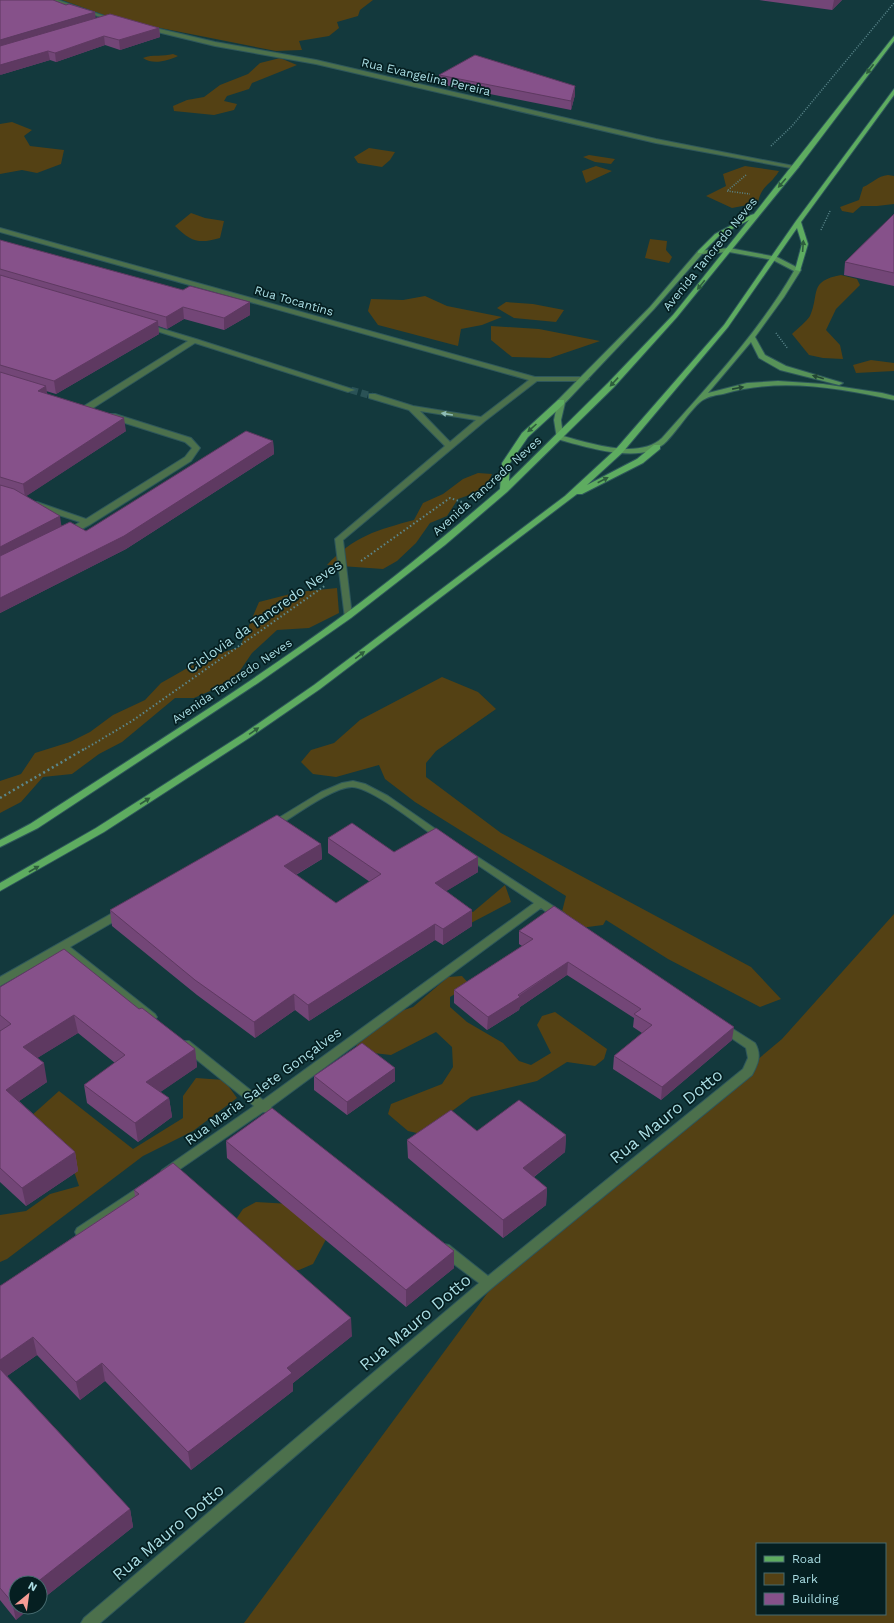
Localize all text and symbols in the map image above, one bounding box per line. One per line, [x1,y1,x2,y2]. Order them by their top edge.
street label: Rua Evangelina Pereira [360,55,492,99]
one-way arrow [866,64,875,75]
one-way arrow [778,178,787,189]
street label: Avenida Tancredo Neves [660,195,760,313]
one-way arrow [800,240,807,252]
one-way arrow [697,279,706,290]
street label: Rua Tocantins [253,283,335,319]
one-way arrow [812,374,824,380]
one-way arrow [610,376,619,387]
one-way arrow [732,385,744,391]
one-way arrow [441,411,453,417]
one-way arrow [527,424,537,433]
street label: Avenida Tancredo Neves [430,433,544,539]
one-way arrow [597,477,609,483]
street label: Ciclovia da Tancredo Neves [183,556,345,676]
street label: Avenida Tancredo Neves [169,636,295,726]
one-way arrow [354,651,365,659]
one-way arrow [249,727,259,735]
one-way arrow [139,798,151,805]
one-way arrow [28,865,40,872]
street label: Rua Maria Salete Gonçalves [182,1024,344,1148]
street label: Rua Mauro Dotto [606,1064,726,1168]
street label: Rua Mauro Dotto [355,1270,475,1374]
street label: Rua Mauro Dotto [108,1480,228,1584]
legend [756,1543,886,1615]
text: Road [792,1552,821,1566]
text: Park [792,1572,818,1586]
north arrow [8,1575,48,1615]
text: N [26,1579,39,1594]
text: Building [792,1592,839,1606]

